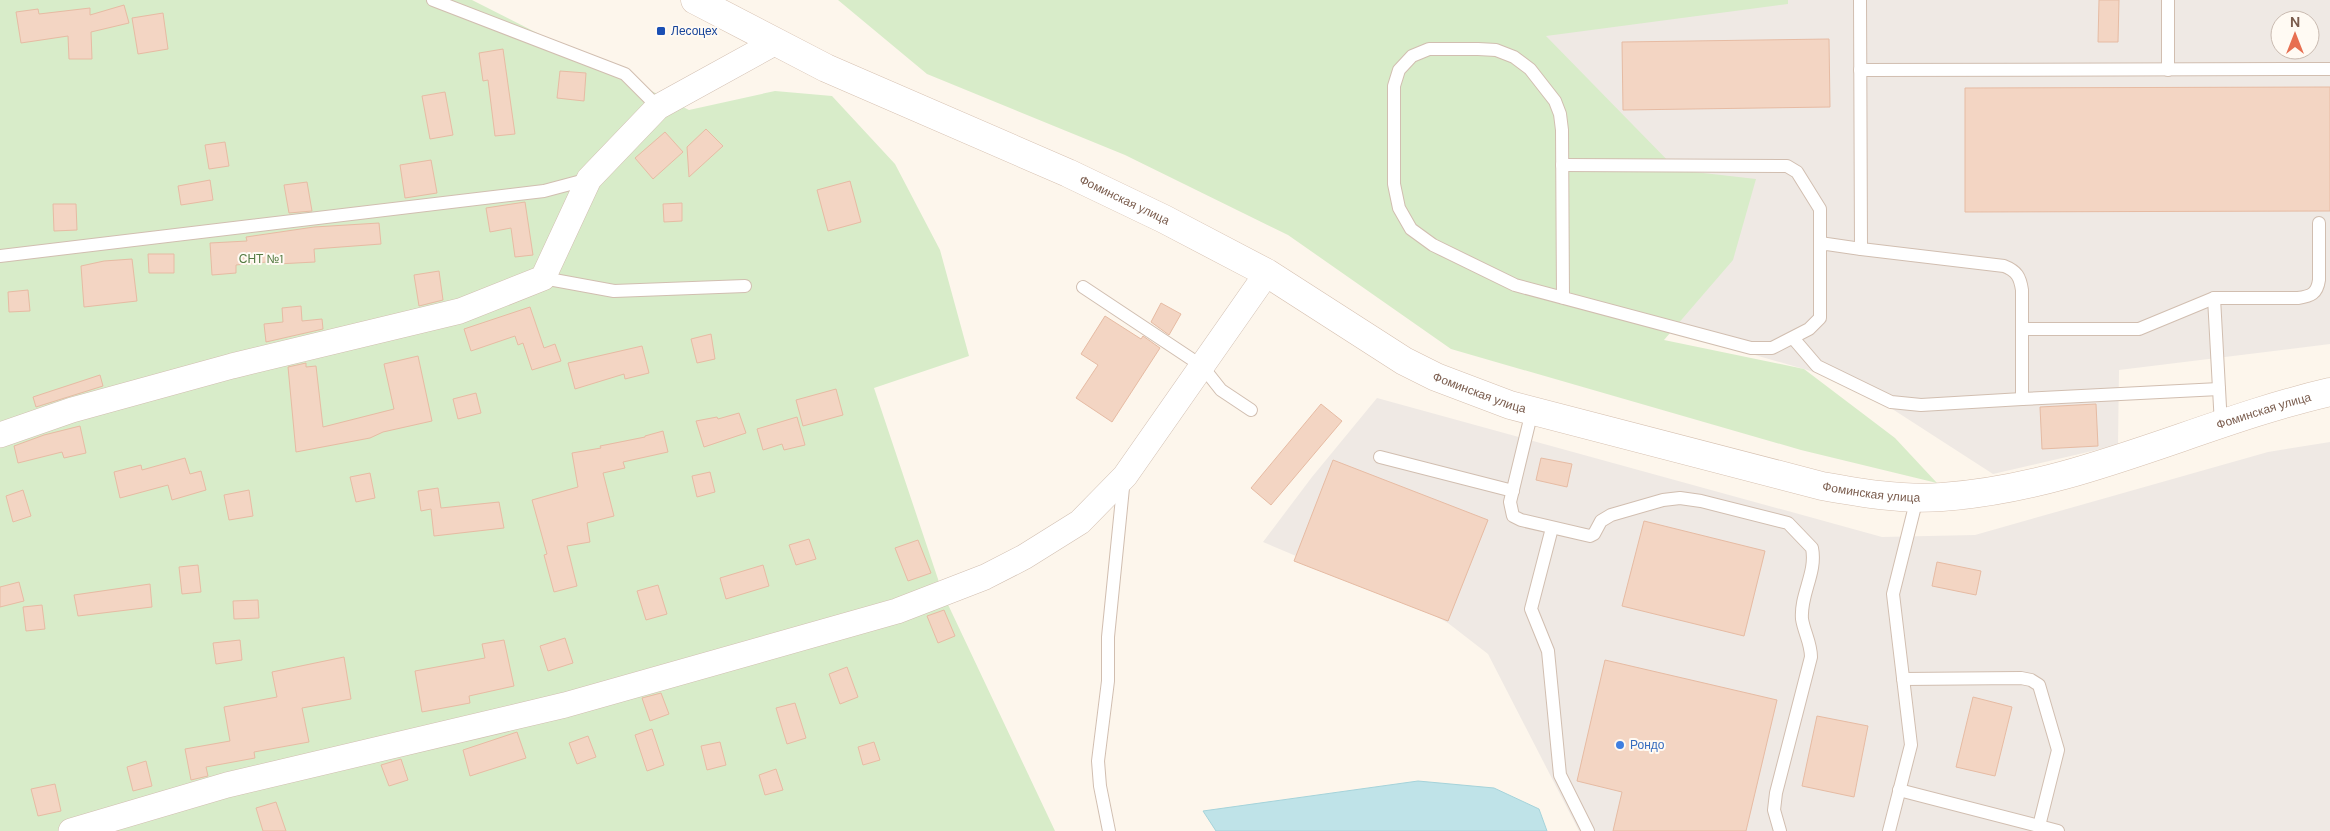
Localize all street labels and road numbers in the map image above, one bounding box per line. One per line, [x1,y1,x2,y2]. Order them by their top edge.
street label: Фоминская улица [1077,172,1173,229]
street label: Фоминская улица [1430,368,1528,417]
street label: Фоминская улица [2214,389,2313,433]
street label: Фоминская улица [1821,478,1921,506]

